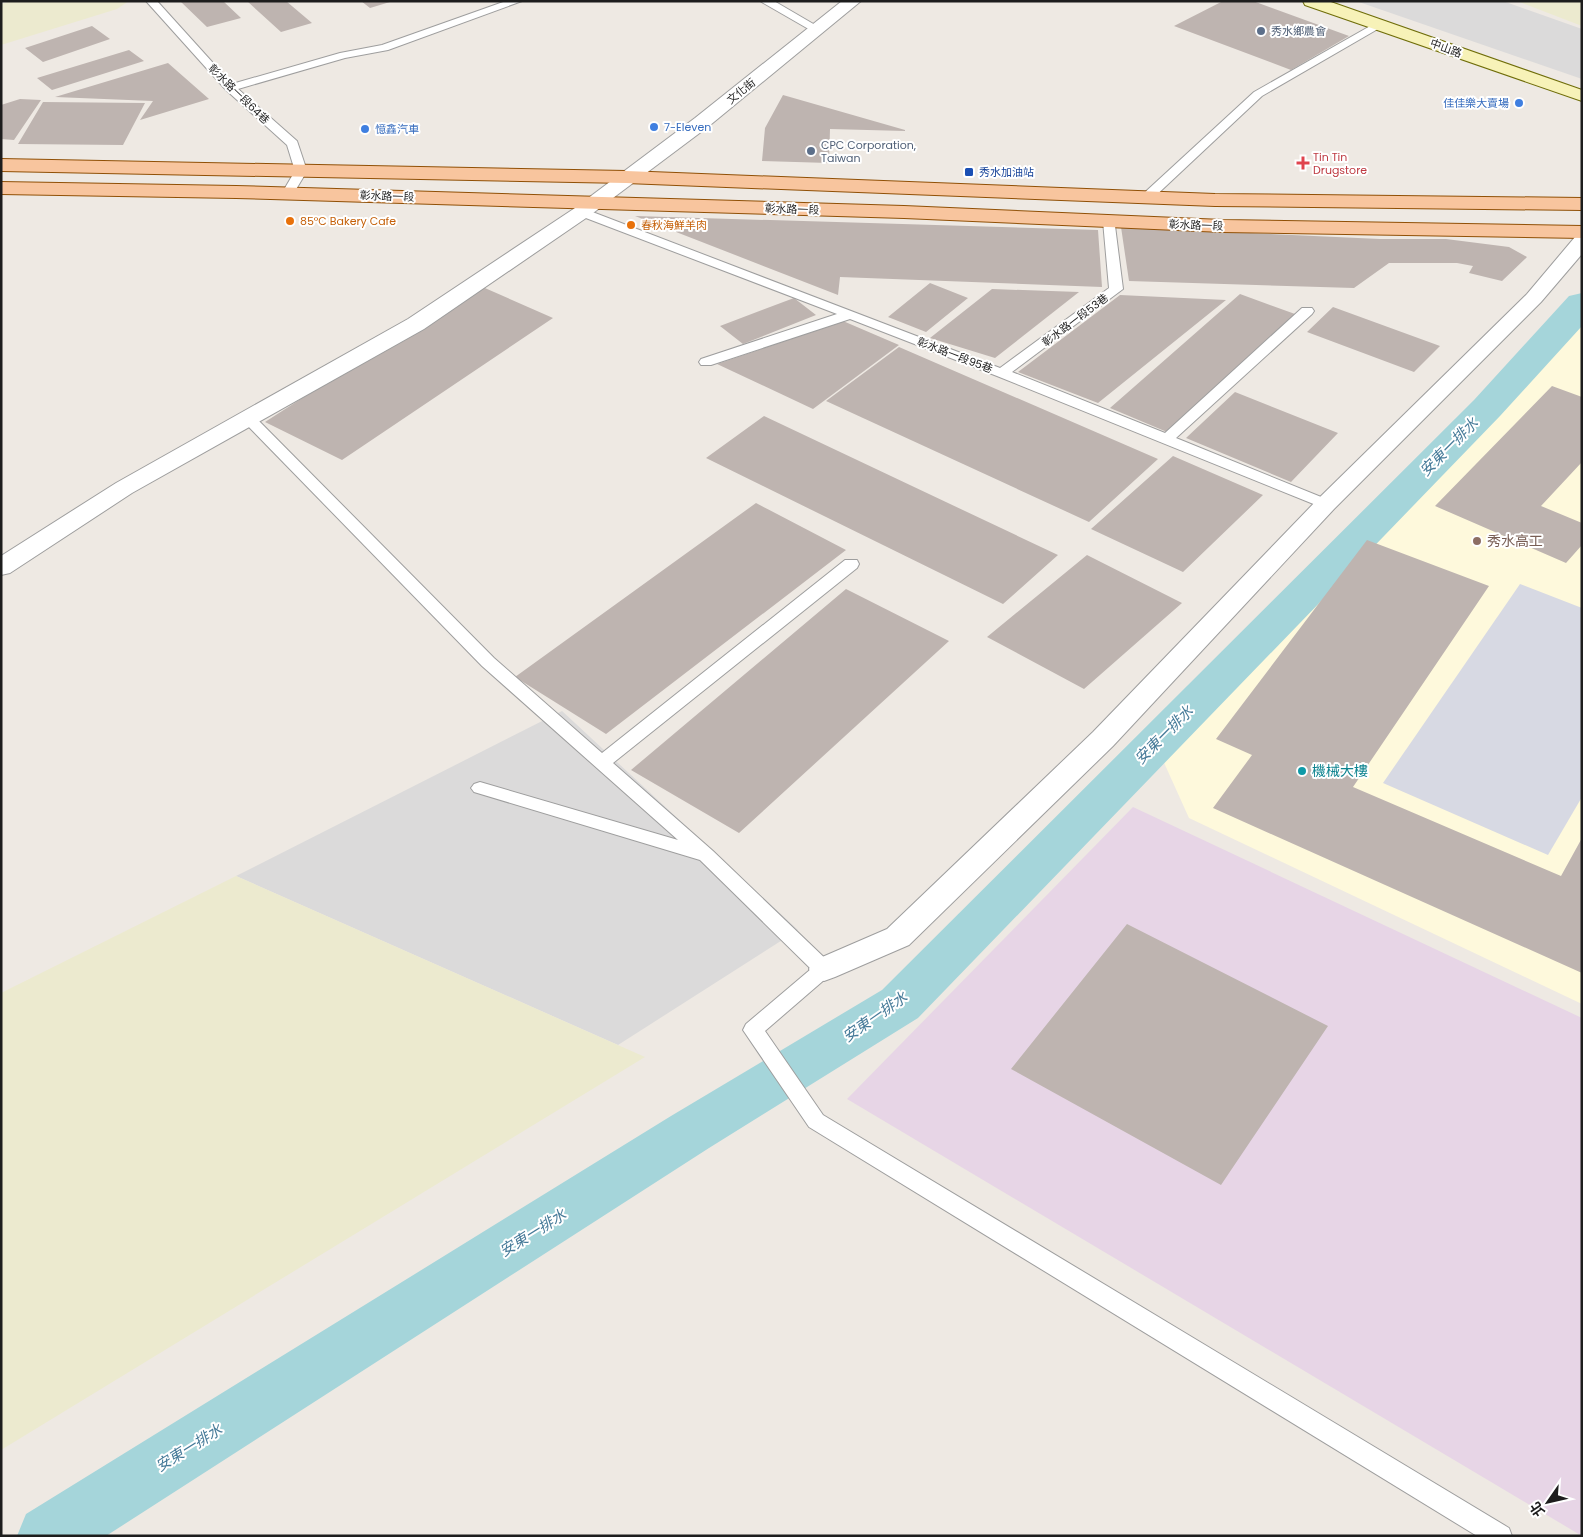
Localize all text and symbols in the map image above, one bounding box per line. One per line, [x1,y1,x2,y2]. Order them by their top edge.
place label: 秀水鄉農會 [1271,23,1326,39]
marker: 秀水鄉農會 [1255,25,1267,37]
street label: 中山路 [1428,35,1464,61]
street label: 彰水路一段64巷 [205,60,273,128]
street label: 文化街 [723,74,759,108]
place label: 佳佳樂大賣場 [1443,95,1509,111]
marker: 佳佳樂大賣場 [1513,97,1525,109]
place label: 7-Eleven [664,119,711,135]
place label: 憶鑫汽車 [375,121,419,137]
marker: 7-Eleven [648,121,660,133]
marker: 憶鑫汽車 [359,123,371,135]
place label: CPC Corporation, Taiwan [821,137,916,166]
marker: CPC Corporation, Taiwan [805,145,817,157]
place label: Tin Tin Drugstore [1313,149,1367,178]
marker: Tin Tin Drugstore [1297,157,1309,169]
place label: 秀水加油站 [979,164,1034,180]
marker: 秀水加油站 [963,166,975,178]
street label: 彰水路一段 [359,187,415,205]
street label: 彰水路一段 [764,200,820,218]
place label: 85°C Bakery Cafe [300,213,396,229]
marker: 85°C Bakery Cafe [284,215,296,227]
street label: 彰水路一段 [1168,216,1224,234]
place label: 春秋海鮮羊肉 [641,217,707,233]
marker: 春秋海鮮羊肉 [625,219,637,231]
street label: 彰水路一段53巷 [1038,290,1112,350]
street label: 彰水路一段95巷 [915,333,995,377]
water label: 安東一排水 [1415,412,1483,481]
place label: 秀水高工 [1487,531,1543,551]
marker: 秀水高工 [1471,535,1483,547]
water label: 安東一排水 [1130,700,1198,769]
place label: 機械大樓 [1312,761,1368,781]
marker: 機械大樓 [1296,765,1308,777]
water label: 安東一排水 [838,986,912,1047]
water label: 安東一排水 [495,1203,571,1261]
water label: 安東一排水 [151,1418,227,1476]
north arrow [1523,1477,1573,1527]
text: 北 [1525,1498,1549,1521]

